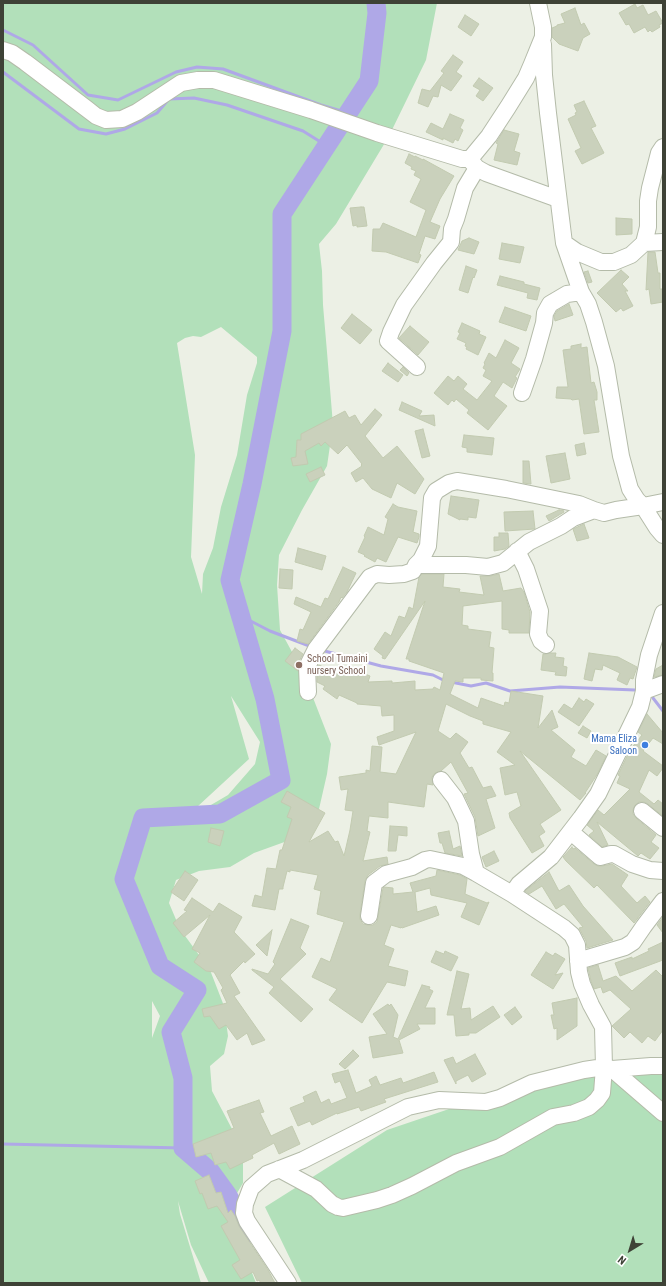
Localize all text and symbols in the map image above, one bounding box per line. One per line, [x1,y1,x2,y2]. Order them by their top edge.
place label: School Tumaini nursery School [307,653,368,676]
marker: School Tumaini nursery School [294,660,304,670]
place label: Mama Eliza Saloon [591,733,637,756]
marker: Mama Eliza Saloon [640,740,650,750]
north arrow [610,1230,650,1270]
text: N [616,1253,629,1267]

